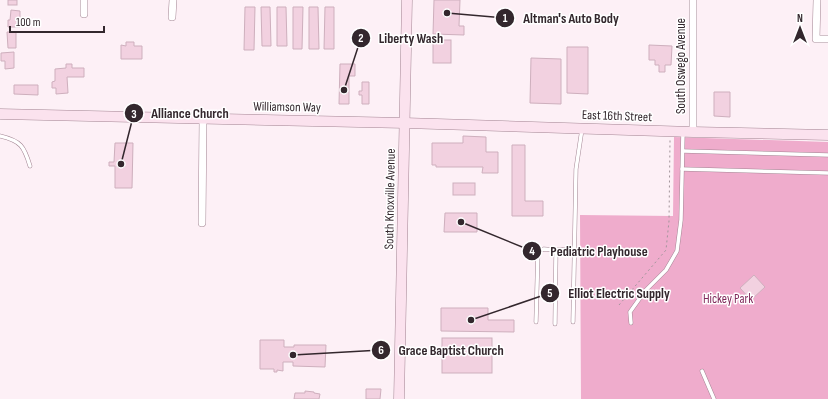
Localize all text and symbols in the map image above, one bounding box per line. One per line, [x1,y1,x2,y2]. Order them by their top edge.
callout: Altman's Auto Body [495,5,627,31]
scale bar [10,8,104,34]
north arrow [780,8,820,48]
text: Altman's Auto Body [522,10,619,27]
text: 1 [503,11,508,26]
text: N [797,12,803,25]
text: 100 m [16,15,41,30]
street label: South Oswego Avenue [673,18,689,114]
callout: Liberty Wash [351,25,451,51]
text: Liberty Wash [379,30,443,47]
text: 2 [358,31,364,46]
street label: Williamson Way [253,98,321,116]
callout: Alliance Church [124,100,237,126]
text: Alliance Church [150,105,229,122]
text: 3 [131,107,137,122]
street label: East 16th Street [582,107,652,125]
street label: South Knoxville Avenue [381,148,399,250]
callout: Pediatric Playhouse [522,238,655,264]
text: Pediatric Playhouse [550,243,648,260]
text: 4 [529,244,535,259]
callout: Elliot Electric Supply [540,280,678,306]
text: Elliot Electric Supply [568,285,670,302]
text: 5 [547,286,553,301]
park label: Hickey Park [703,291,753,307]
callout: Grace Baptist Church [371,337,512,363]
text: Grace Baptist Church [398,342,504,359]
text: 6 [378,343,384,358]

